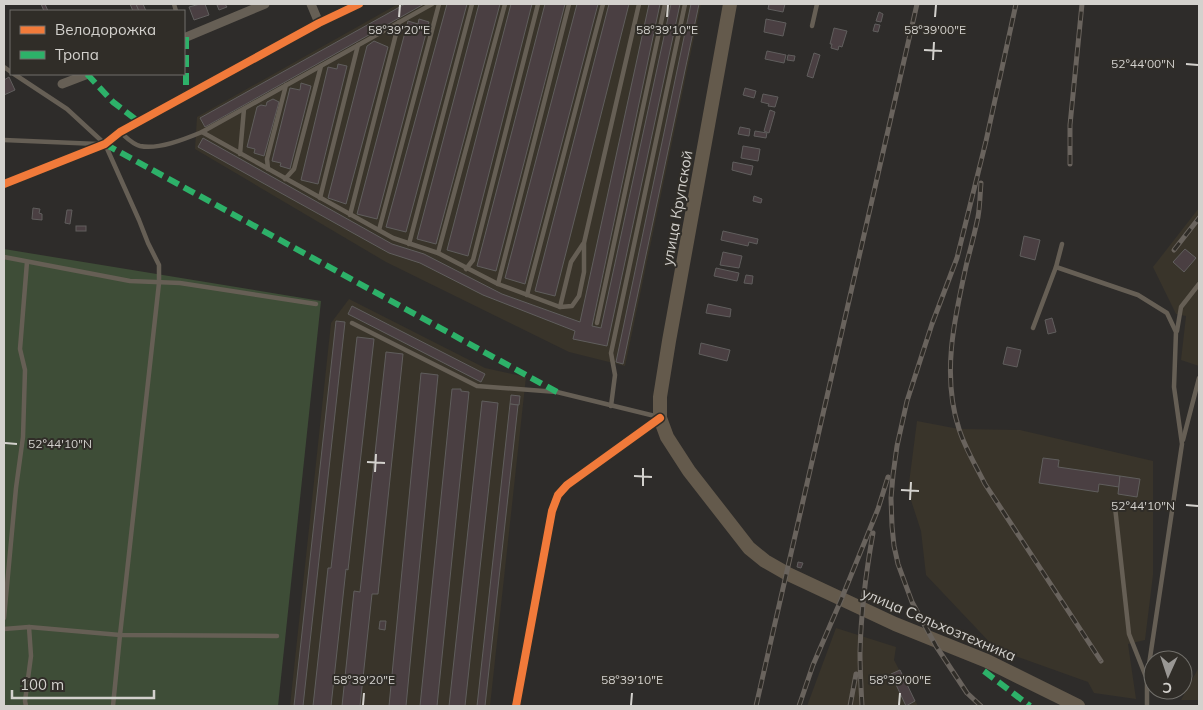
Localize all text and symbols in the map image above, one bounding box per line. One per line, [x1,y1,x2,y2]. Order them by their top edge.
legend [10,10,185,75]
text: Велодорожка [55,20,156,39]
text: 58°39'20"E [368,22,430,37]
text: 58°39'10"E [636,22,698,37]
text: 58°39'00"E [904,22,966,37]
text: Тропа [55,45,99,64]
text: 52°44'00"N [1111,56,1175,71]
street label: улица Крупской [657,149,697,267]
text: 52°44'10"N [28,436,92,451]
text: 52°44'10"N [1111,498,1175,513]
street label: улица Сельхозтехника [859,583,1019,665]
north arrow [1143,650,1193,700]
scale bar [12,668,155,700]
text: 58°39'20"E [333,672,395,687]
text: 58°39'10"E [601,672,663,687]
text: 58°39'00"E [869,672,931,687]
text: 100 m [20,675,64,694]
text: С [1162,679,1173,697]

